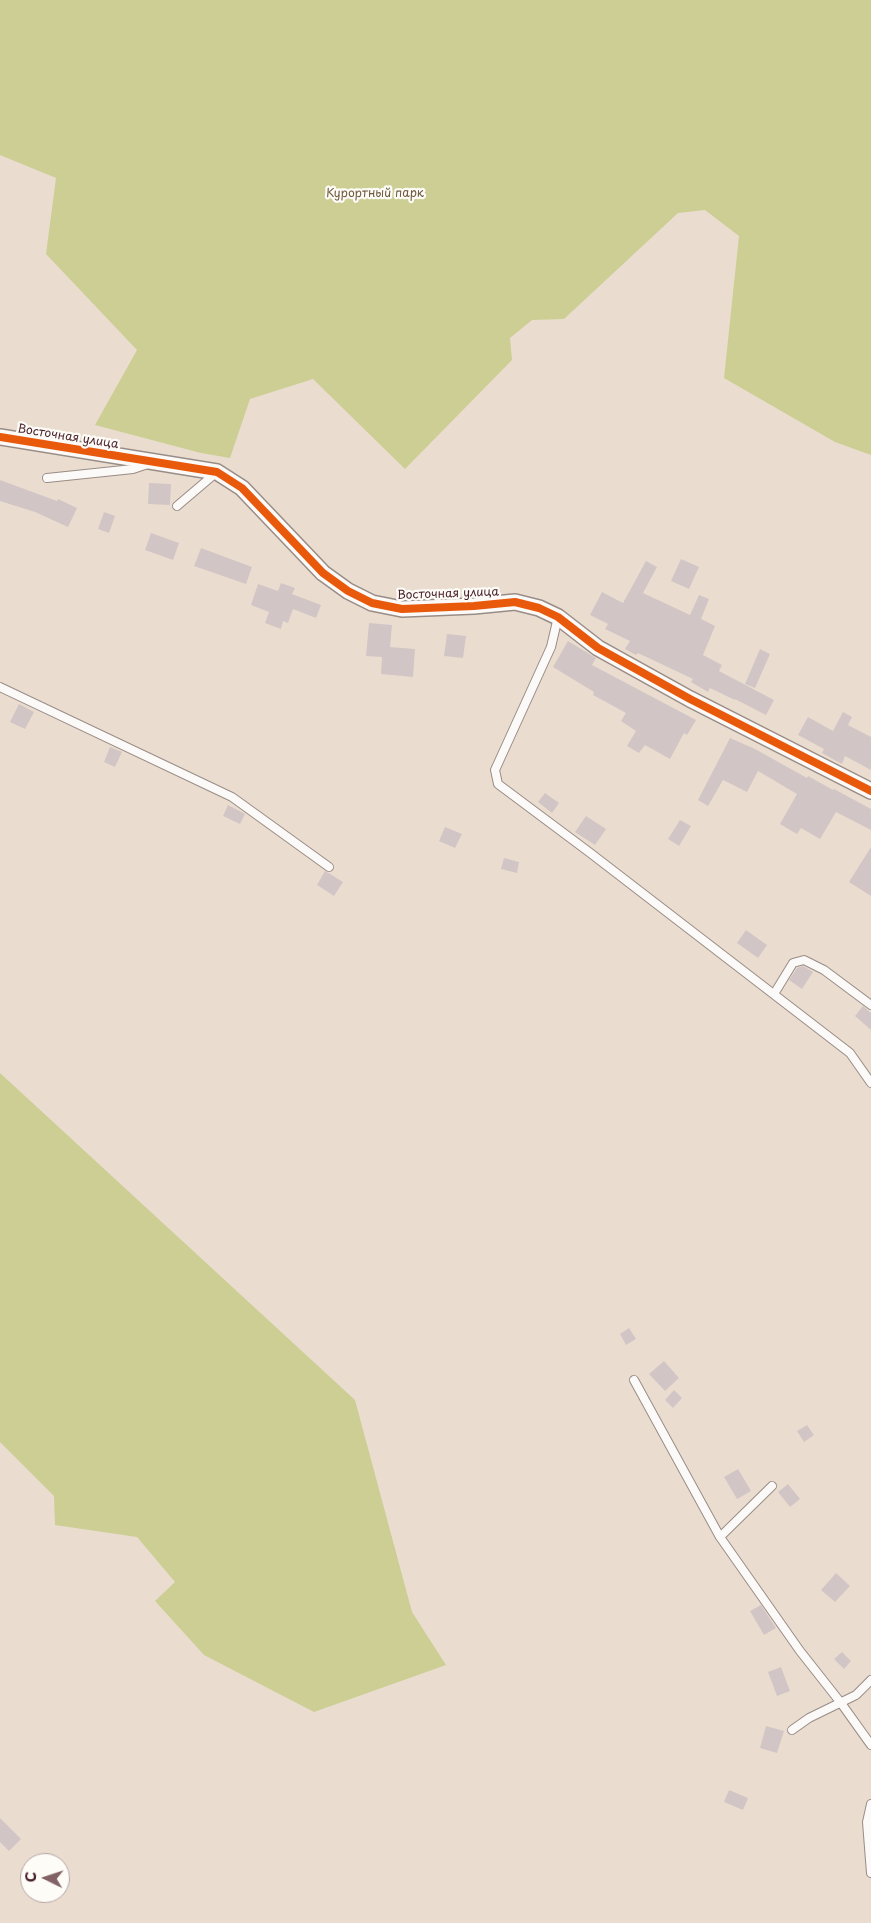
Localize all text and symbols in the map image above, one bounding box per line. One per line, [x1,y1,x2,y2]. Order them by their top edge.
park label: Курортный парк [326,187,424,201]
street label: Восточная улица [16,422,120,452]
street label: Восточная улица [397,585,499,603]
north arrow [20,1853,70,1903]
text: С [20,1871,41,1883]

